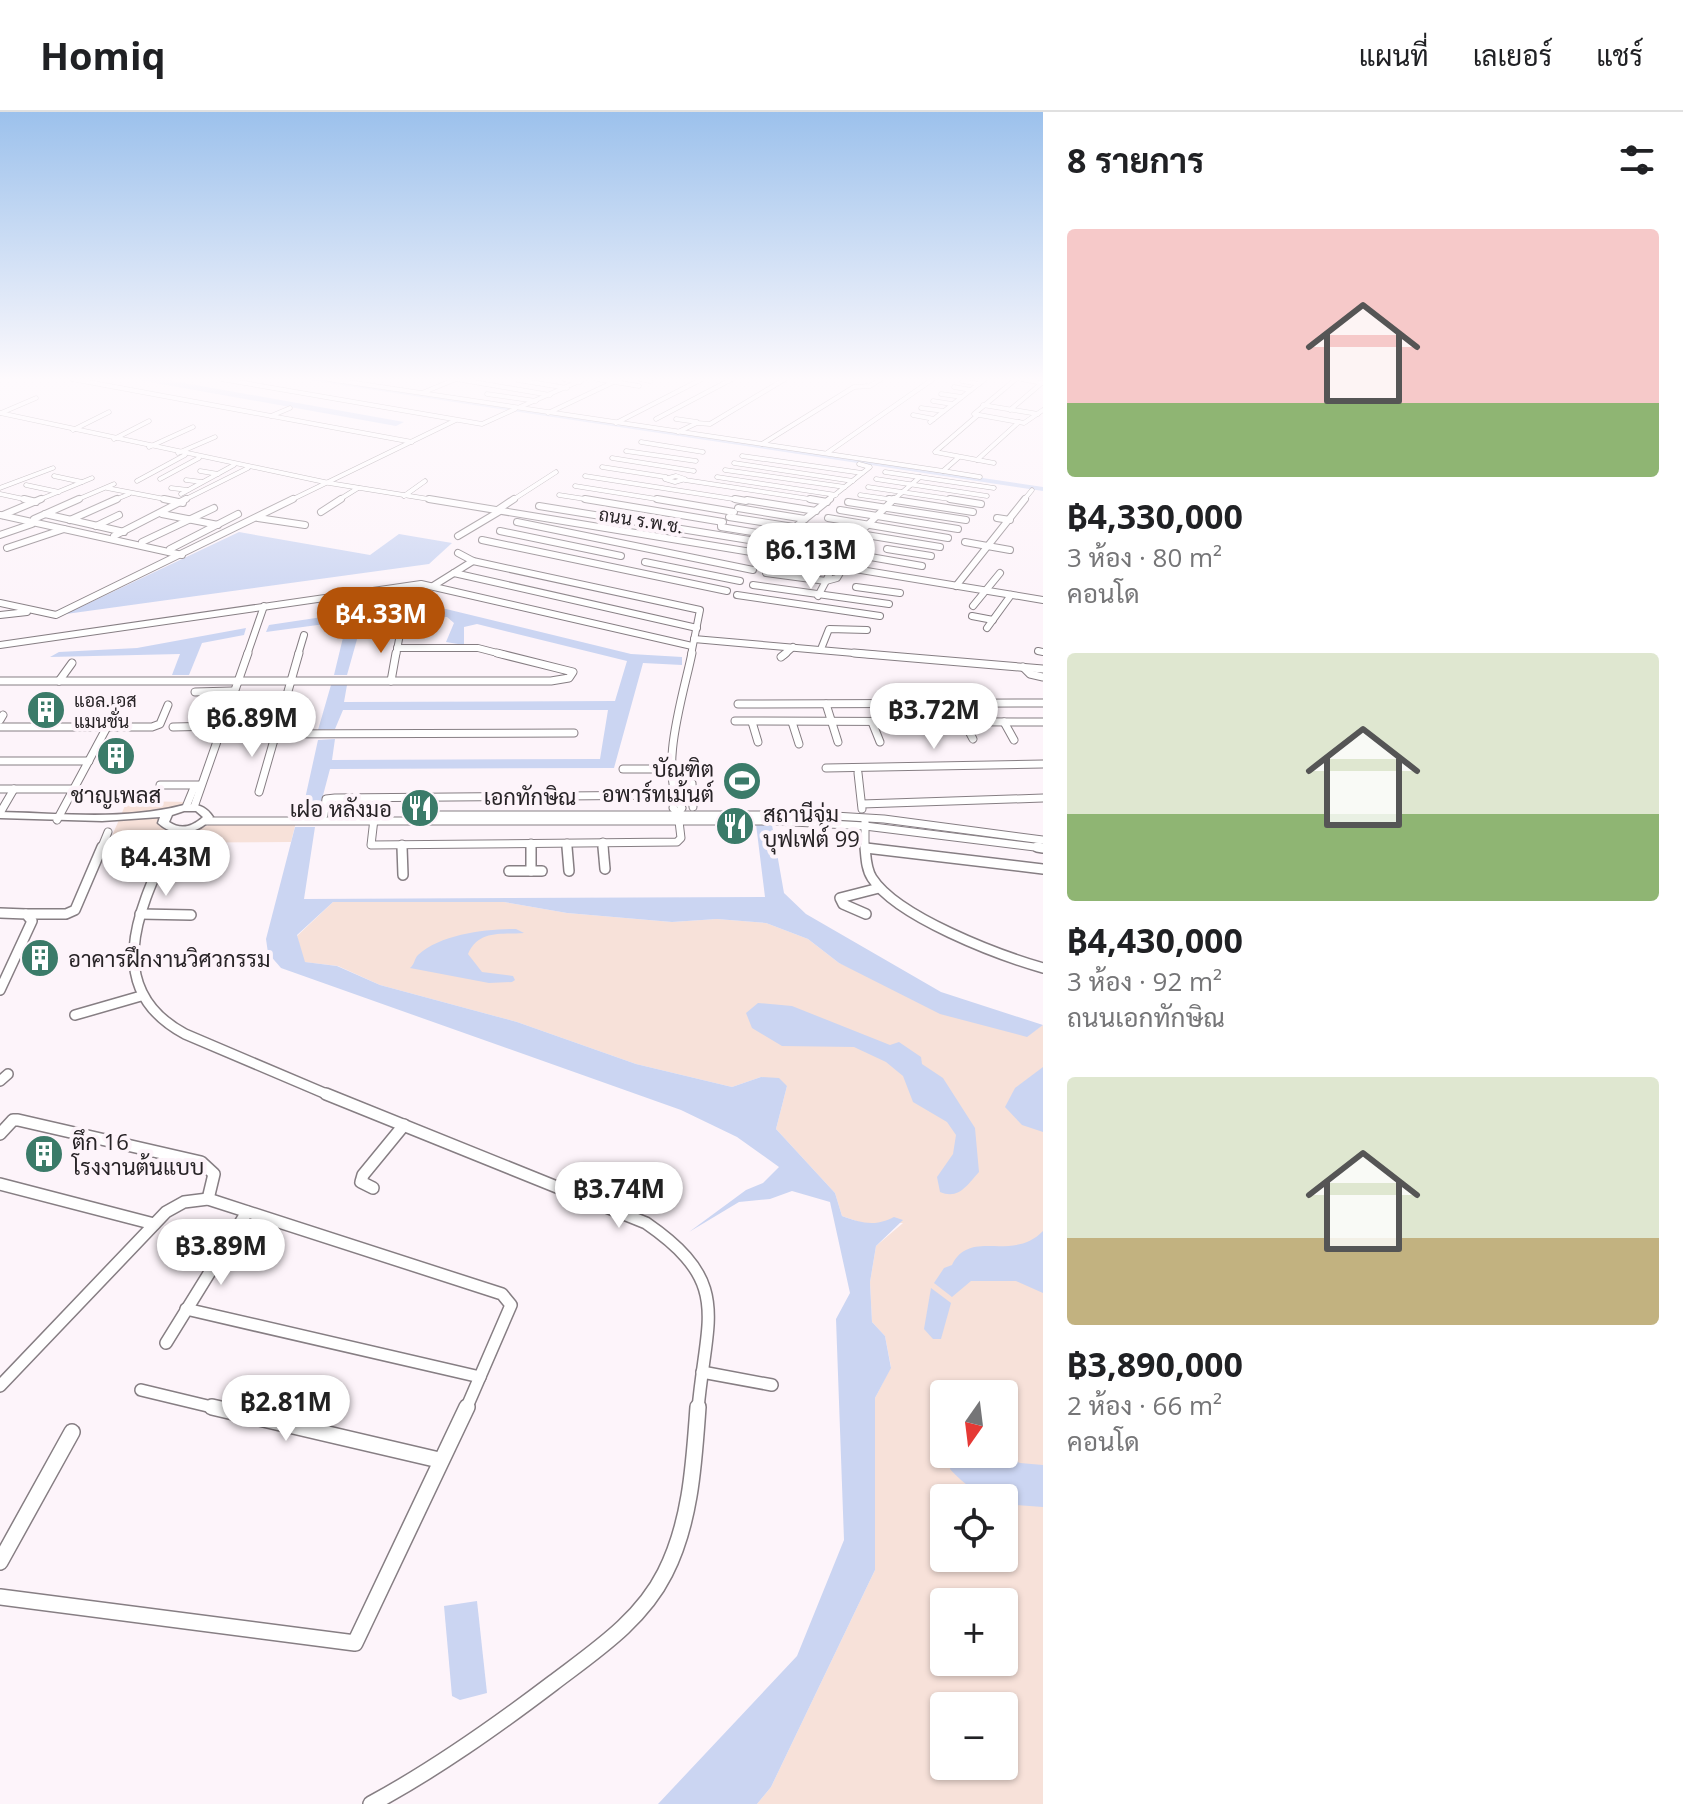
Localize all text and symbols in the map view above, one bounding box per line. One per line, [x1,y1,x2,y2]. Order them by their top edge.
text: Homiq [40,29,166,81]
text: แผนที่ [1359,36,1429,74]
text: เลเยอร์ [1473,36,1552,74]
text: แชร์ [1596,36,1643,74]
text: 8 รายการ [1067,137,1204,183]
icon: filters [1615,138,1659,182]
icon: home [1291,281,1435,425]
text: ฿4,330,000 [1067,493,1243,539]
street label: ถนน ร.พ.ช. [597,502,685,538]
pin: ฿6.13M [746,523,876,591]
text: ฿6.13M [765,531,857,567]
text: 3 ห้อง · 80 m² [1067,539,1222,575]
text: คอนโด [1067,575,1140,611]
pin: ฿4.33M [316,587,446,655]
text: ฿4.33M [335,595,427,631]
pin: ฿3.72M [869,683,999,751]
place label: แอล.เอส แมนชั่น [74,688,137,733]
building icon: แอล.เอส แมนชั่น [25,689,67,731]
pin: ฿6.89M [187,691,317,759]
text: ฿3.72M [888,691,980,727]
text: ฿6.89M [206,699,298,735]
icon: home [1291,705,1435,849]
building icon: ชาญเพลส [95,735,137,777]
place label: บัณฑิต อพาร์ทเม้นต์ [602,753,714,808]
sports icon: บัณฑิต อพาร์ทเม้นต์ [721,760,763,802]
place label: ชาญเพลส [71,779,161,809]
street label: เอกทักษิณ [484,781,576,811]
restaurant icon: เฝอ หลังมอ [399,787,441,829]
place label: เฝอ หลังมอ [290,793,392,823]
place label: สถานีจุ่ม บุฟเฟต์ 99 [763,798,860,855]
restaurant icon: สถานีจุ่ม บุฟเฟต์ 99 [714,805,756,847]
pin: ฿4.43M [101,830,231,898]
text: ฿4.43M [120,838,212,874]
text: ฿4,430,000 [1067,917,1243,963]
building icon: อาคารฝึกงานวิศวกรรม [19,937,61,979]
place label: อาคารฝึกงานวิศวกรรม [68,943,270,973]
text: 3 ห้อง · 92 m² [1067,963,1222,999]
text: ถนนเอกทักษิณ [1067,999,1225,1035]
place label: ตึก 16 โรงงานต้นแบบ [71,1126,204,1181]
icon: home [1291,1129,1435,1273]
building icon: ตึก 16 โรงงานต้นแบบ [23,1133,65,1175]
pin: ฿3.74M [554,1162,684,1230]
text: ฿3.74M [573,1170,665,1206]
pin: ฿3.89M [156,1219,286,1287]
text: ฿3.89M [175,1227,267,1263]
text: ฿3,890,000 [1067,1341,1243,1387]
pin: ฿2.81M [221,1375,351,1443]
north arrow [930,1380,1018,1468]
map controls [930,1380,1018,1780]
text: ฿2.81M [240,1383,332,1419]
text: 2 ห้อง · 66 m² [1067,1387,1222,1423]
text: คอนโด [1067,1423,1140,1459]
button: locate [930,1484,1018,1572]
button: + [930,1588,1018,1676]
button: − [930,1692,1018,1780]

